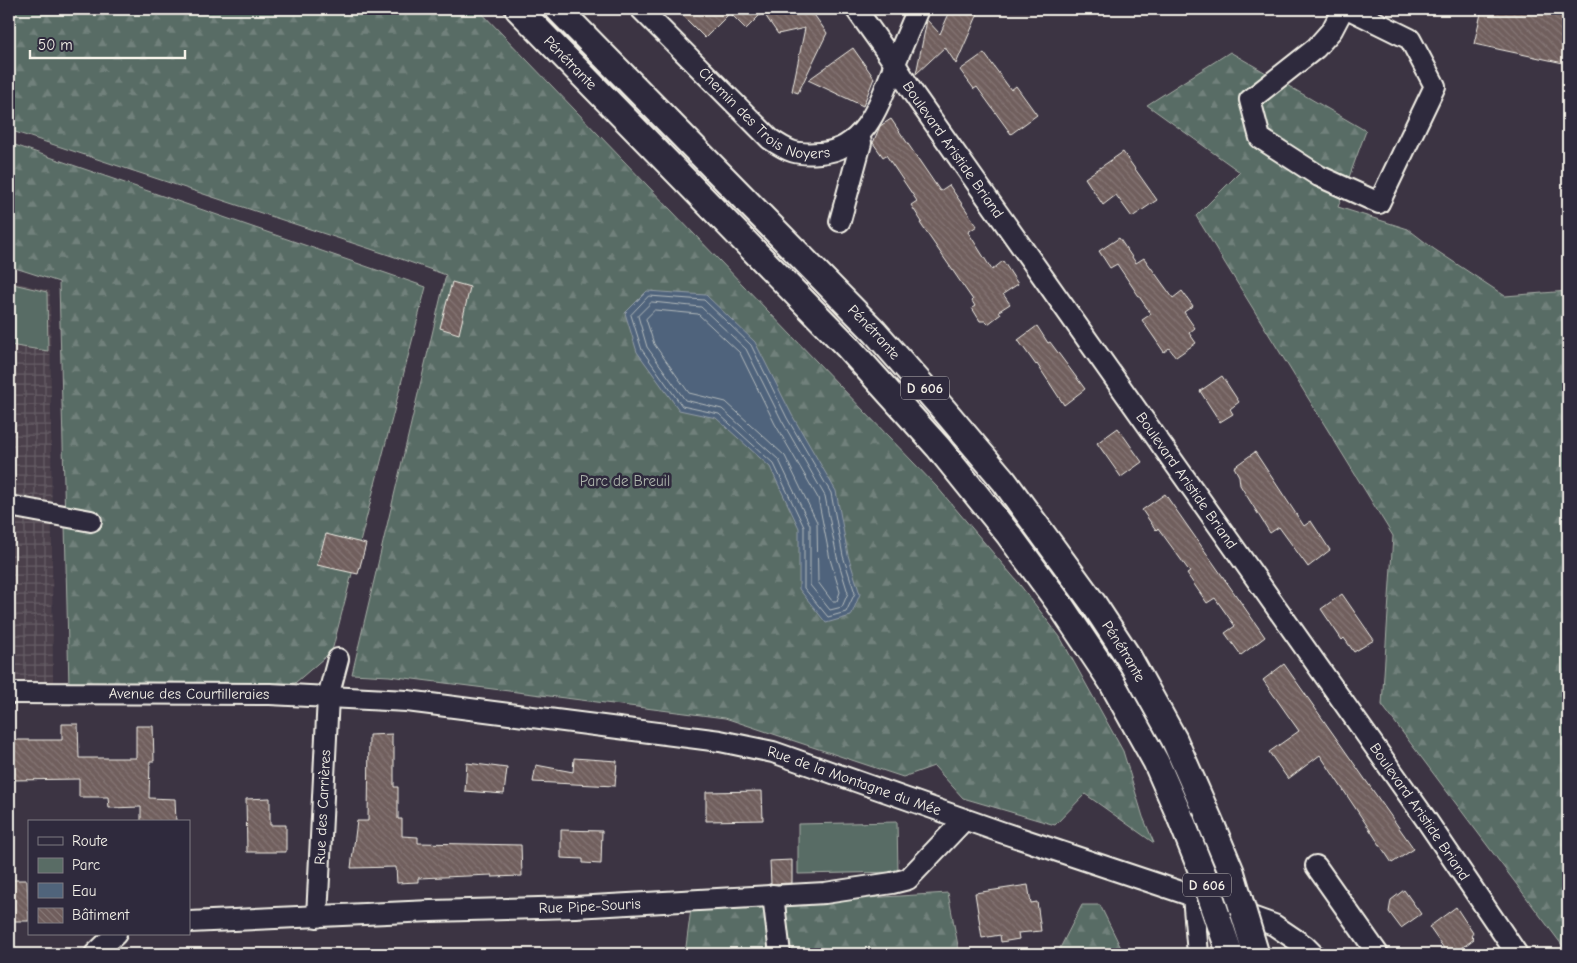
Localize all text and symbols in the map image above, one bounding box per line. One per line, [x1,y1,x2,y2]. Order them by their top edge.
scale bar [30,28,185,60]
street label: Pénétrante [540,32,601,94]
text: 50 m [38,36,73,54]
street label: Chemin des Trois Noyers [695,63,831,163]
street label: Boulevard Aristide Briand [899,78,1007,222]
street label: Pénétrante [844,301,904,364]
road number: D 606 [901,376,949,399]
street label: Boulevard Aristide Briand [1132,409,1241,552]
park label: Parc de Breuil [580,472,670,490]
street label: Pénétrante [1098,617,1150,685]
street label: Avenue des Courtilleraies [109,684,269,703]
street label: Boulevard Aristide Briand [1366,740,1474,884]
street label: Rue de la Montagne du Mée [766,742,944,819]
street label: Rue des Carrières [311,749,334,865]
legend [28,820,190,936]
text: Route [72,832,108,850]
text: Parc [72,856,100,874]
road number: D 606 [1183,874,1231,896]
text: Eau [72,882,96,900]
street label: Rue Pipe-Souris [538,894,641,917]
text: Bâtiment [72,906,130,924]

